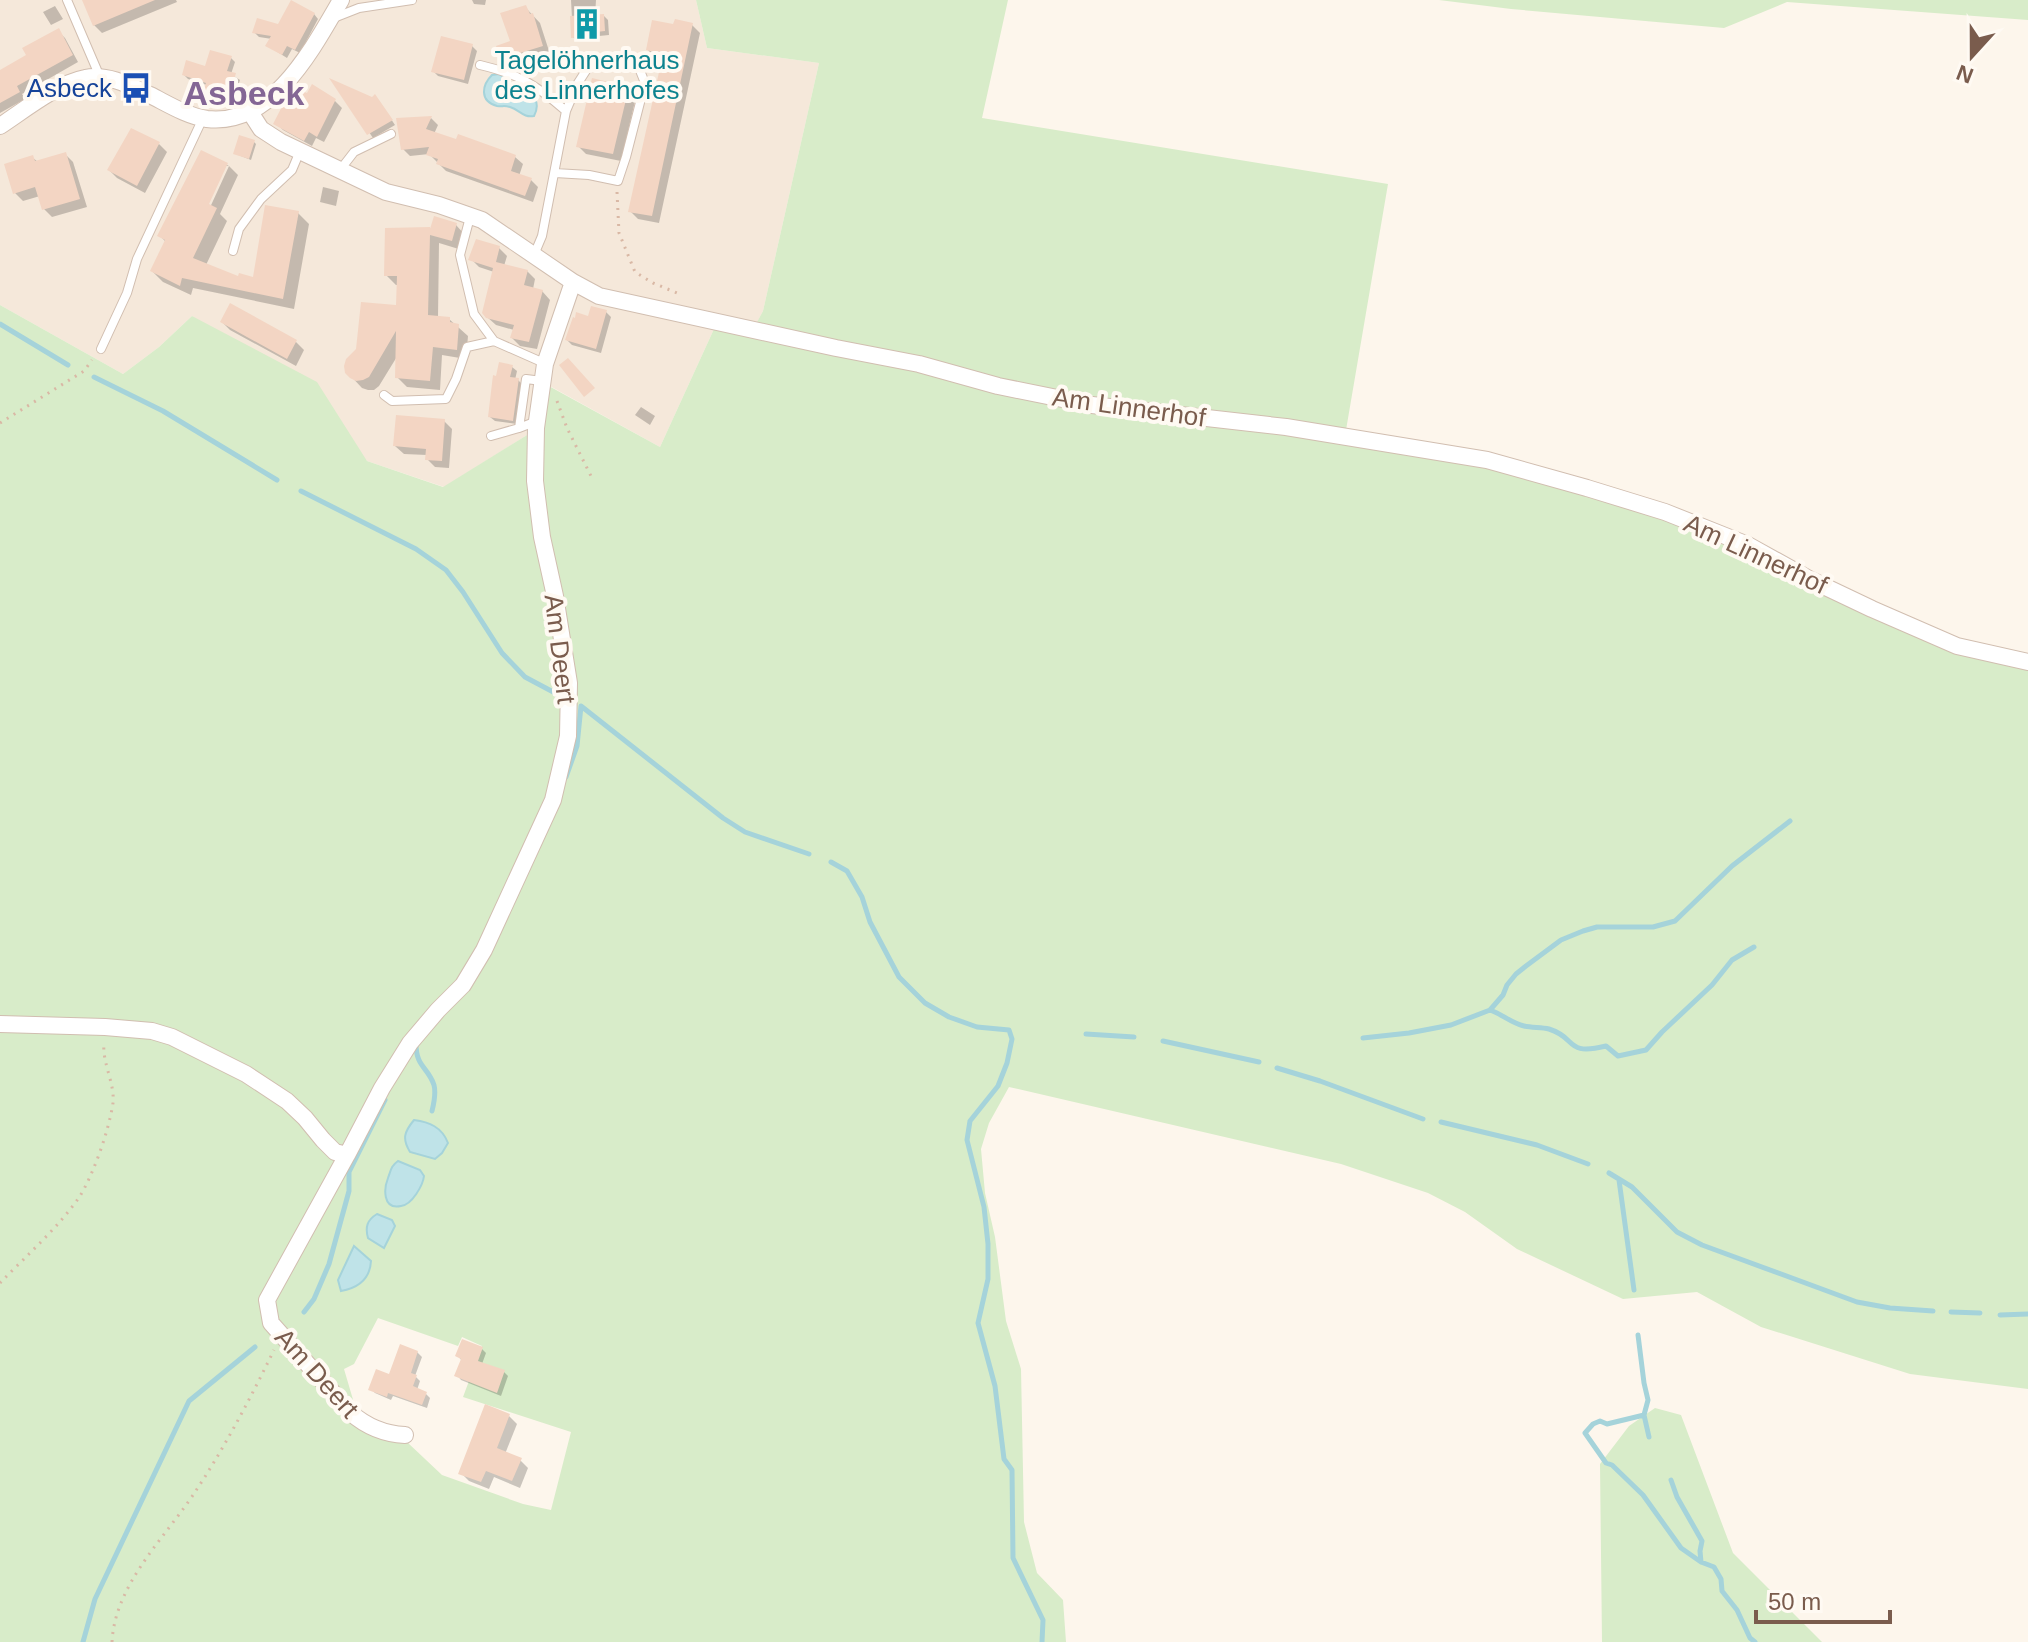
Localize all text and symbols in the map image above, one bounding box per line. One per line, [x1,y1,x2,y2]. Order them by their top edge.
building icon: Tagelöhnerhaus des Linnerhofes [570,7,604,41]
north arrow [1932,16,2012,96]
place label: Tagelöhnerhaus des Linnerhofes [494,45,680,105]
text: N [1953,60,1977,89]
bus stop icon: Asbeck [119,71,153,105]
place label: Asbeck [27,73,113,103]
district label: Asbeck [184,74,305,112]
street label: Am Linnerhof [1050,381,1208,433]
street label: Am Linnerhof [1680,508,1833,601]
street label: Am Deert [538,593,582,706]
street label: Am Deert [269,1322,365,1424]
scale bar [1756,1574,1890,1624]
text: 50 m [1768,1588,1821,1615]

